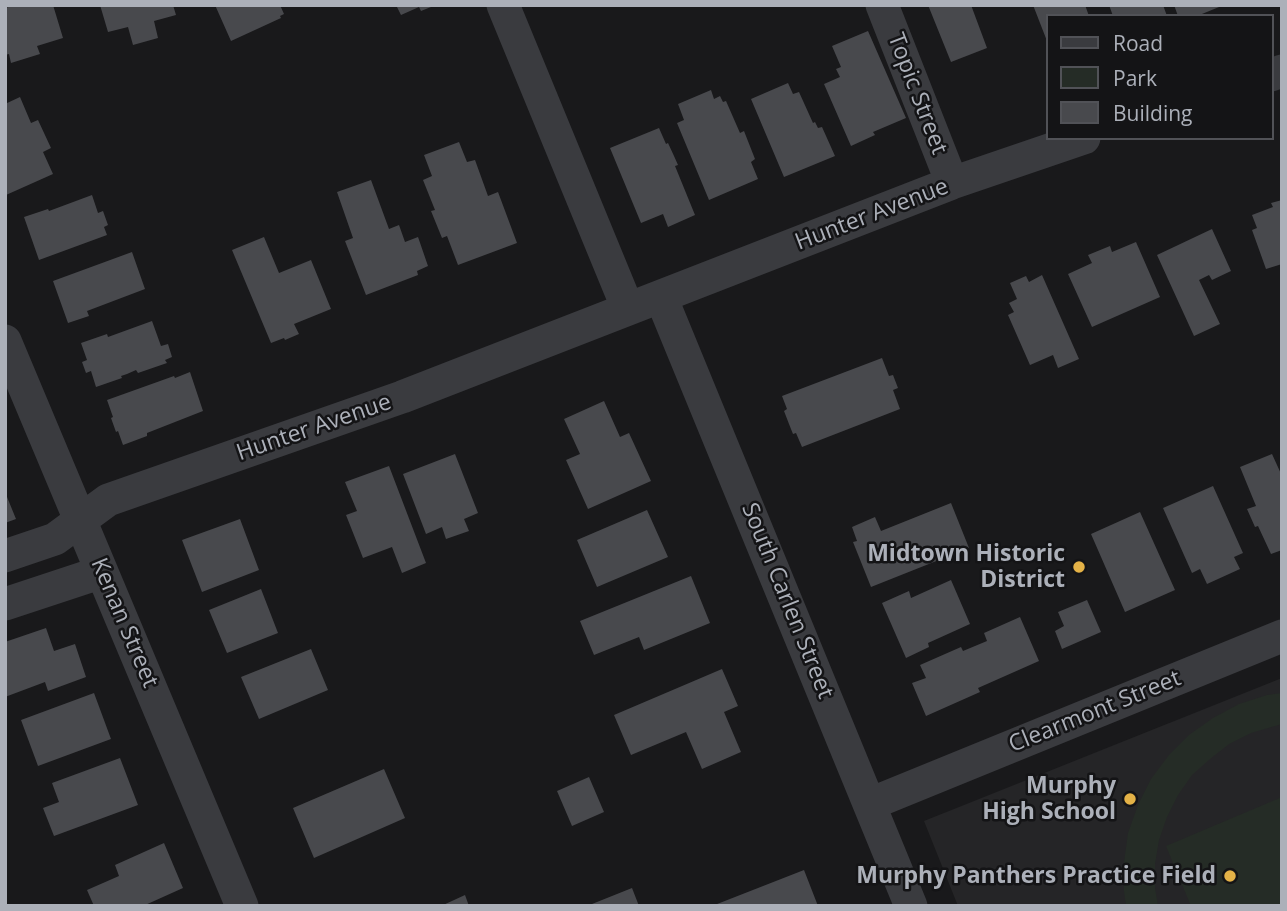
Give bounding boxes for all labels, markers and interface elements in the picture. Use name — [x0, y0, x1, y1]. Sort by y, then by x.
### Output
legend — [1046, 14, 1273, 140]
street label: Topic Street — [881, 29, 953, 159]
text: Road — [1113, 29, 1163, 57]
text: Park — [1113, 64, 1157, 92]
text: Building — [1113, 99, 1192, 127]
street label: Hunter Avenue — [792, 173, 952, 257]
street label: Hunter Avenue — [233, 389, 395, 467]
street label: South Carlen Street — [735, 499, 839, 703]
place label: Midtown Historic District — [867, 540, 1065, 594]
street label: Kenan Street — [84, 554, 164, 692]
marker: Midtown Historic District — [1071, 559, 1087, 575]
street label: Clearmont Street — [1005, 665, 1185, 759]
place label: Murphy High School — [982, 772, 1116, 826]
marker: Murphy High School — [1122, 791, 1138, 807]
place label: Murphy Panthers Practice Field — [856, 862, 1216, 890]
marker: Murphy Panthers Practice Field — [1222, 868, 1238, 884]

